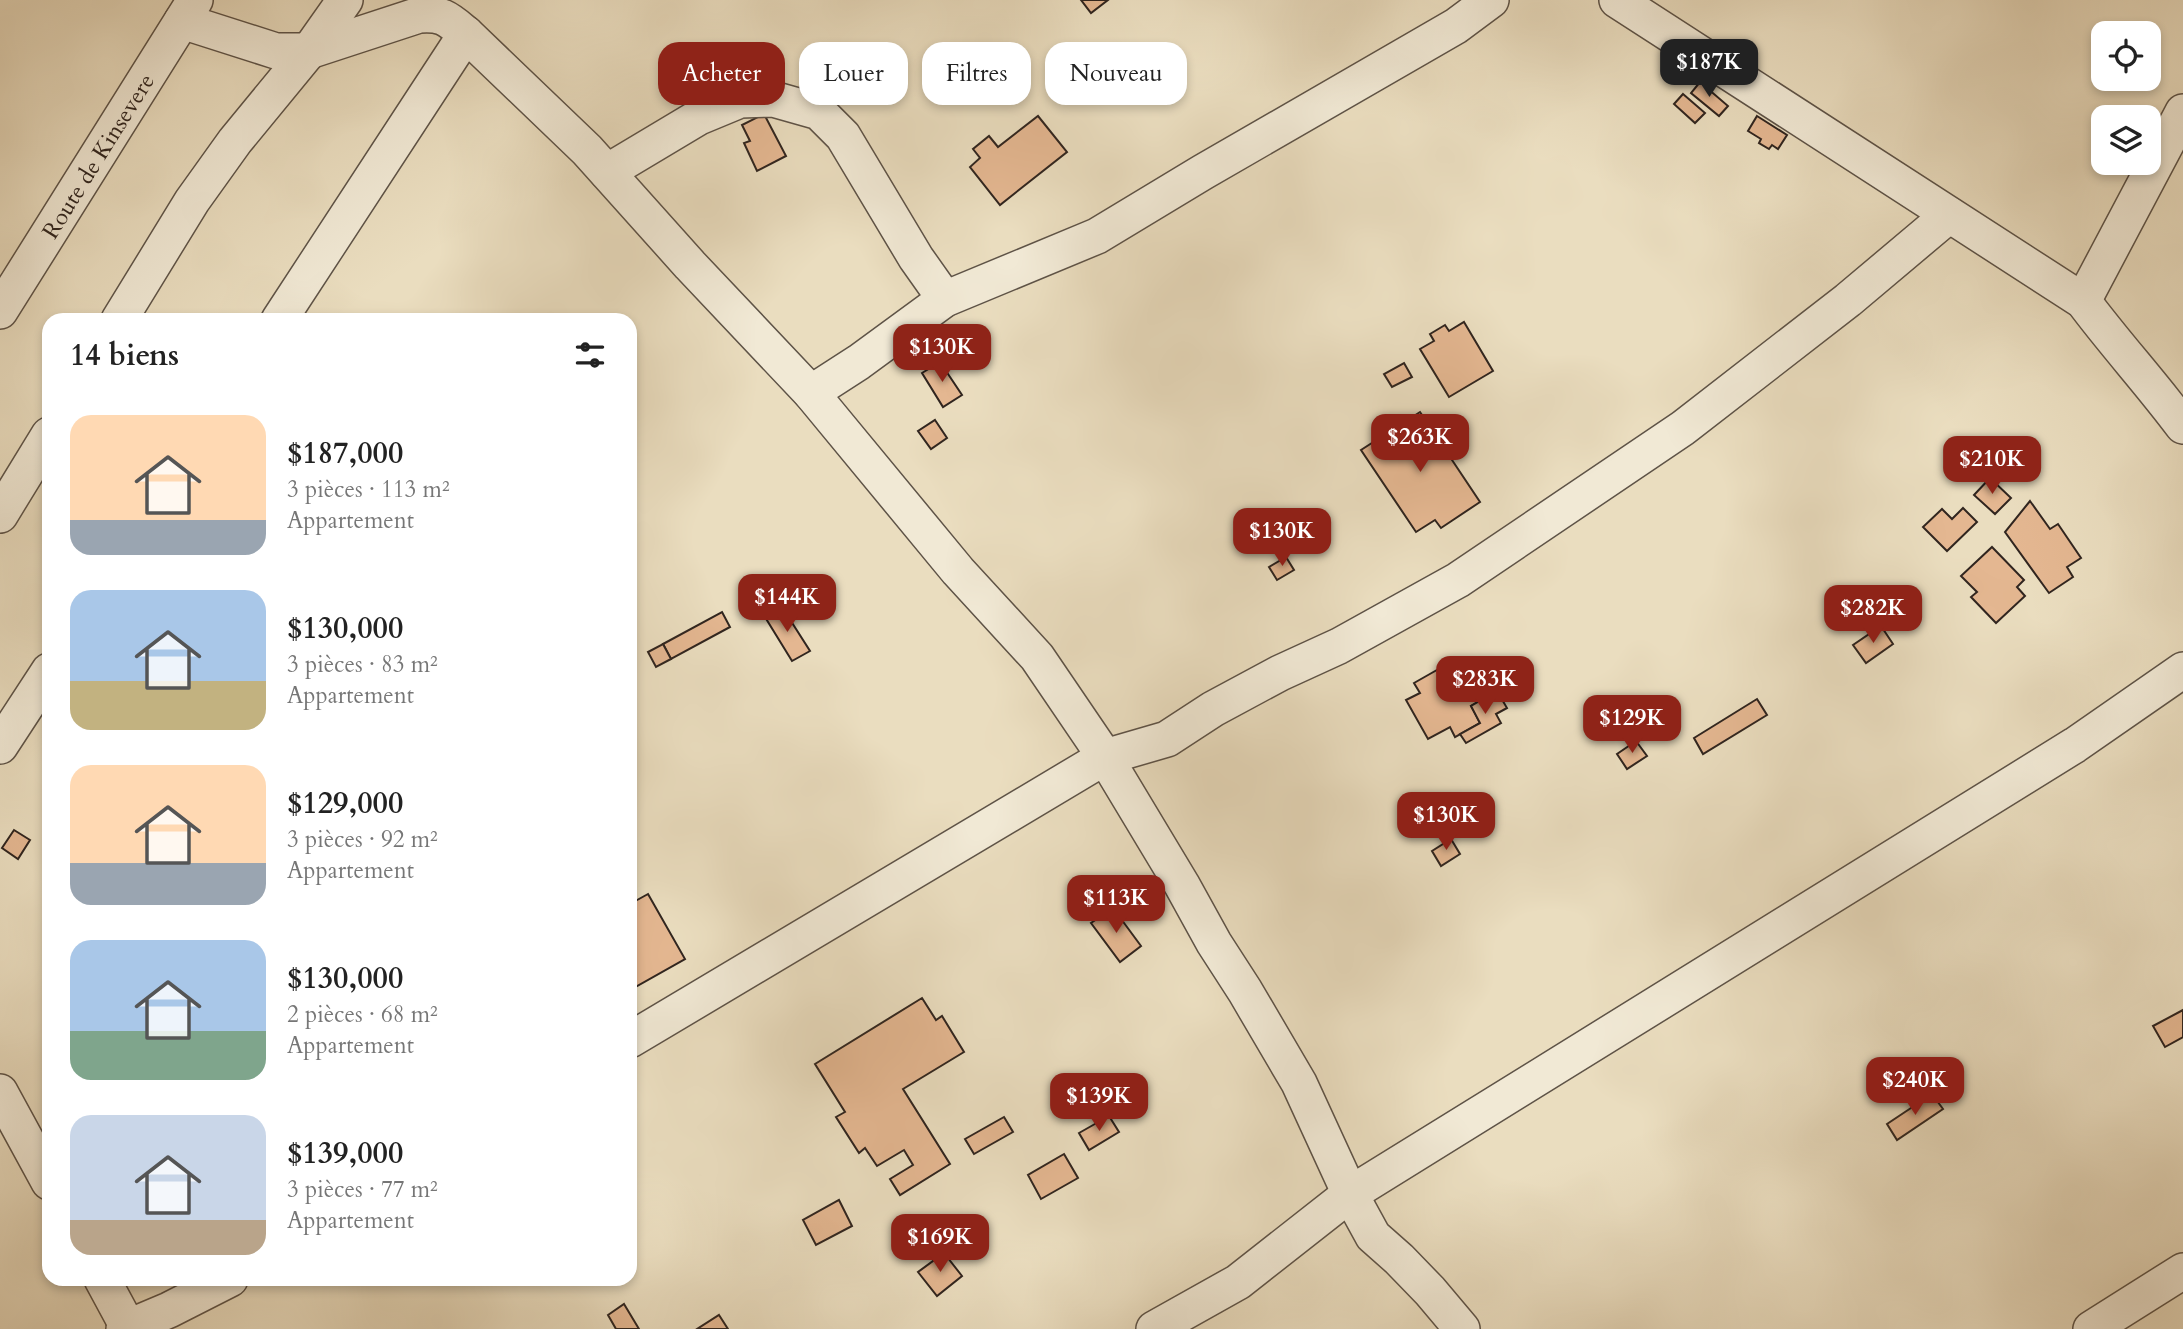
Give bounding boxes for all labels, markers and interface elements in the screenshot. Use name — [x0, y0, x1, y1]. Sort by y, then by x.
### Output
map controls — [2091, 21, 2161, 175]
button: locate — [2091, 21, 2161, 91]
pin: $187K — [1660, 40, 1758, 99]
chip: Acheter — [658, 42, 785, 105]
chip: Louer — [799, 42, 908, 105]
chip: Filtres — [922, 42, 1031, 105]
chip: Nouveau — [1045, 42, 1187, 105]
text: $187K — [1676, 46, 1742, 77]
street label: Route de Kinsevere — [35, 68, 162, 245]
button: layers — [2091, 105, 2161, 175]
pin: $130K — [893, 324, 991, 384]
text: $130K — [909, 331, 975, 362]
text: 14 biens — [70, 335, 179, 376]
icon: filters — [571, 336, 609, 374]
pin: $263K — [1371, 414, 1469, 474]
text: $263K — [1387, 421, 1453, 452]
text: $187,000 — [287, 433, 403, 474]
pin: $210K — [1943, 436, 2041, 496]
icon: home — [126, 443, 210, 527]
text: $210K — [1959, 443, 2025, 474]
text: 3 pièces · 113 m² — [287, 474, 450, 505]
text: Appartement — [287, 505, 414, 536]
pin: $130K — [1233, 508, 1331, 568]
text: $130K — [1249, 515, 1315, 546]
pin: $144K — [738, 574, 836, 634]
text: $144K — [754, 581, 820, 612]
pin: $282K — [1824, 586, 1922, 645]
text: $282K — [1840, 592, 1906, 623]
text: $130,000 — [287, 608, 403, 649]
icon: home — [126, 618, 210, 702]
text: 3 pièces · 83 m² — [287, 649, 438, 680]
pin: $283K — [1436, 656, 1534, 716]
text: $283K — [1452, 663, 1518, 694]
text: Appartement — [287, 680, 414, 711]
pin: $129K — [1583, 696, 1681, 755]
text: $129K — [1599, 702, 1665, 733]
text: $129,000 — [287, 783, 403, 824]
pin: $130K — [1397, 792, 1495, 852]
icon: home — [126, 793, 210, 877]
text: $130K — [1413, 799, 1479, 830]
text: 3 pièces · 92 m² — [287, 824, 438, 855]
text: Appartement — [287, 855, 414, 886]
pin: $113K — [1067, 876, 1165, 935]
text: $113K — [1083, 882, 1149, 913]
text: $130,000 — [287, 958, 403, 999]
icon: home — [126, 968, 210, 1052]
text: 2 pièces · 68 m² — [287, 999, 438, 1030]
text: Appartement — [287, 1030, 414, 1061]
pin: $240K — [1866, 1058, 1964, 1117]
text: $240K — [1882, 1064, 1948, 1095]
pin: $139K — [1050, 1074, 1148, 1133]
text: $139K — [1066, 1080, 1132, 1111]
text: $139,000 — [287, 1133, 403, 1174]
icon: home — [126, 1143, 210, 1227]
text: 3 pièces · 77 m² — [287, 1174, 438, 1205]
text: Appartement — [287, 1205, 414, 1236]
pin: $169K — [891, 1214, 989, 1274]
text: $169K — [907, 1221, 973, 1252]

